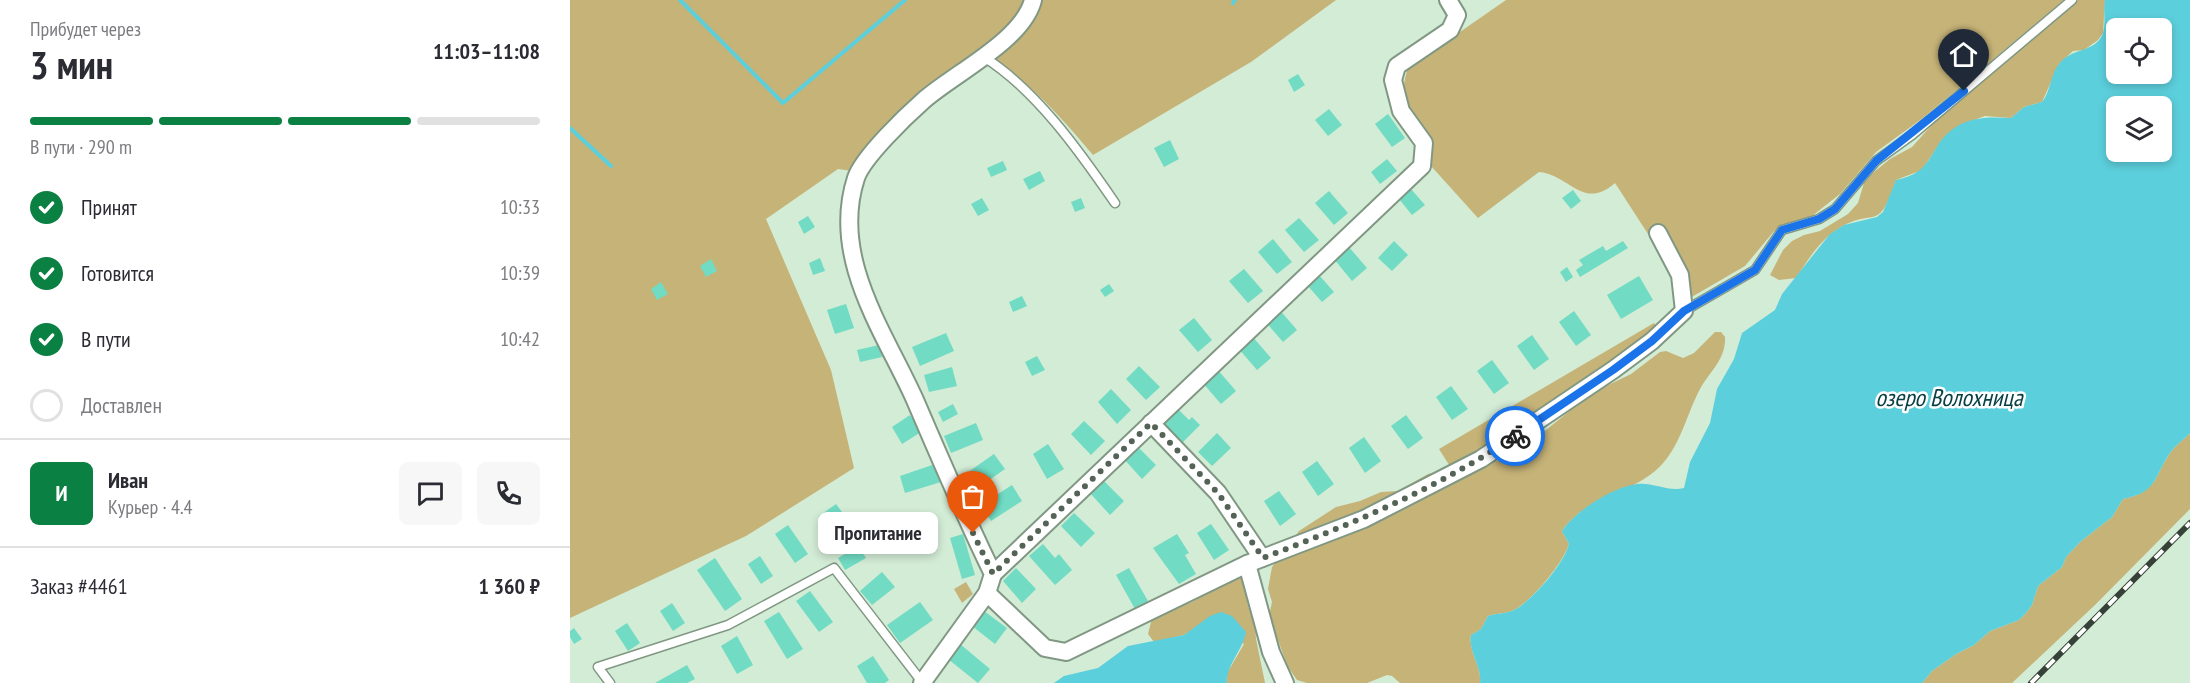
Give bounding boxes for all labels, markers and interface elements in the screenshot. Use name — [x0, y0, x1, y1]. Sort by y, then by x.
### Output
text: Прибудет через — [30, 16, 141, 42]
map controls — [2106, 18, 2172, 162]
button: locate — [2106, 18, 2172, 84]
pin — [1938, 29, 1989, 91]
text: 11:03–11:08 — [433, 37, 540, 65]
icon: home — [1947, 38, 1980, 71]
text: 3 мин — [30, 39, 113, 90]
button: layers — [2106, 96, 2172, 162]
text: В пути · 290 m — [30, 134, 132, 160]
icon: check — [30, 191, 63, 224]
text: Принят — [81, 193, 137, 221]
text: 10:33 — [500, 194, 540, 220]
icon: check — [30, 257, 63, 290]
text: Готовится — [81, 259, 154, 287]
text: 10:39 — [500, 260, 540, 286]
icon: check — [30, 323, 63, 356]
text: В пути — [81, 325, 131, 353]
text: 10:42 — [500, 326, 540, 352]
water label: озеро Волохница — [1875, 382, 2024, 413]
text: Доставлен — [81, 391, 162, 419]
courier — [1485, 406, 1545, 466]
icon: bike — [1499, 420, 1532, 453]
button: chat — [399, 462, 462, 525]
button: phone — [477, 462, 540, 525]
text: Иван — [108, 466, 148, 494]
pin — [947, 471, 998, 533]
text: И — [55, 479, 68, 507]
icon: bag — [956, 480, 989, 513]
text: Курьер · 4.4 — [108, 494, 193, 520]
callout: Пропитание — [817, 512, 937, 554]
text: Пропитание — [834, 520, 922, 546]
text: Заказ #4461 — [30, 572, 128, 600]
text: 1 360 ₽ — [478, 572, 540, 600]

